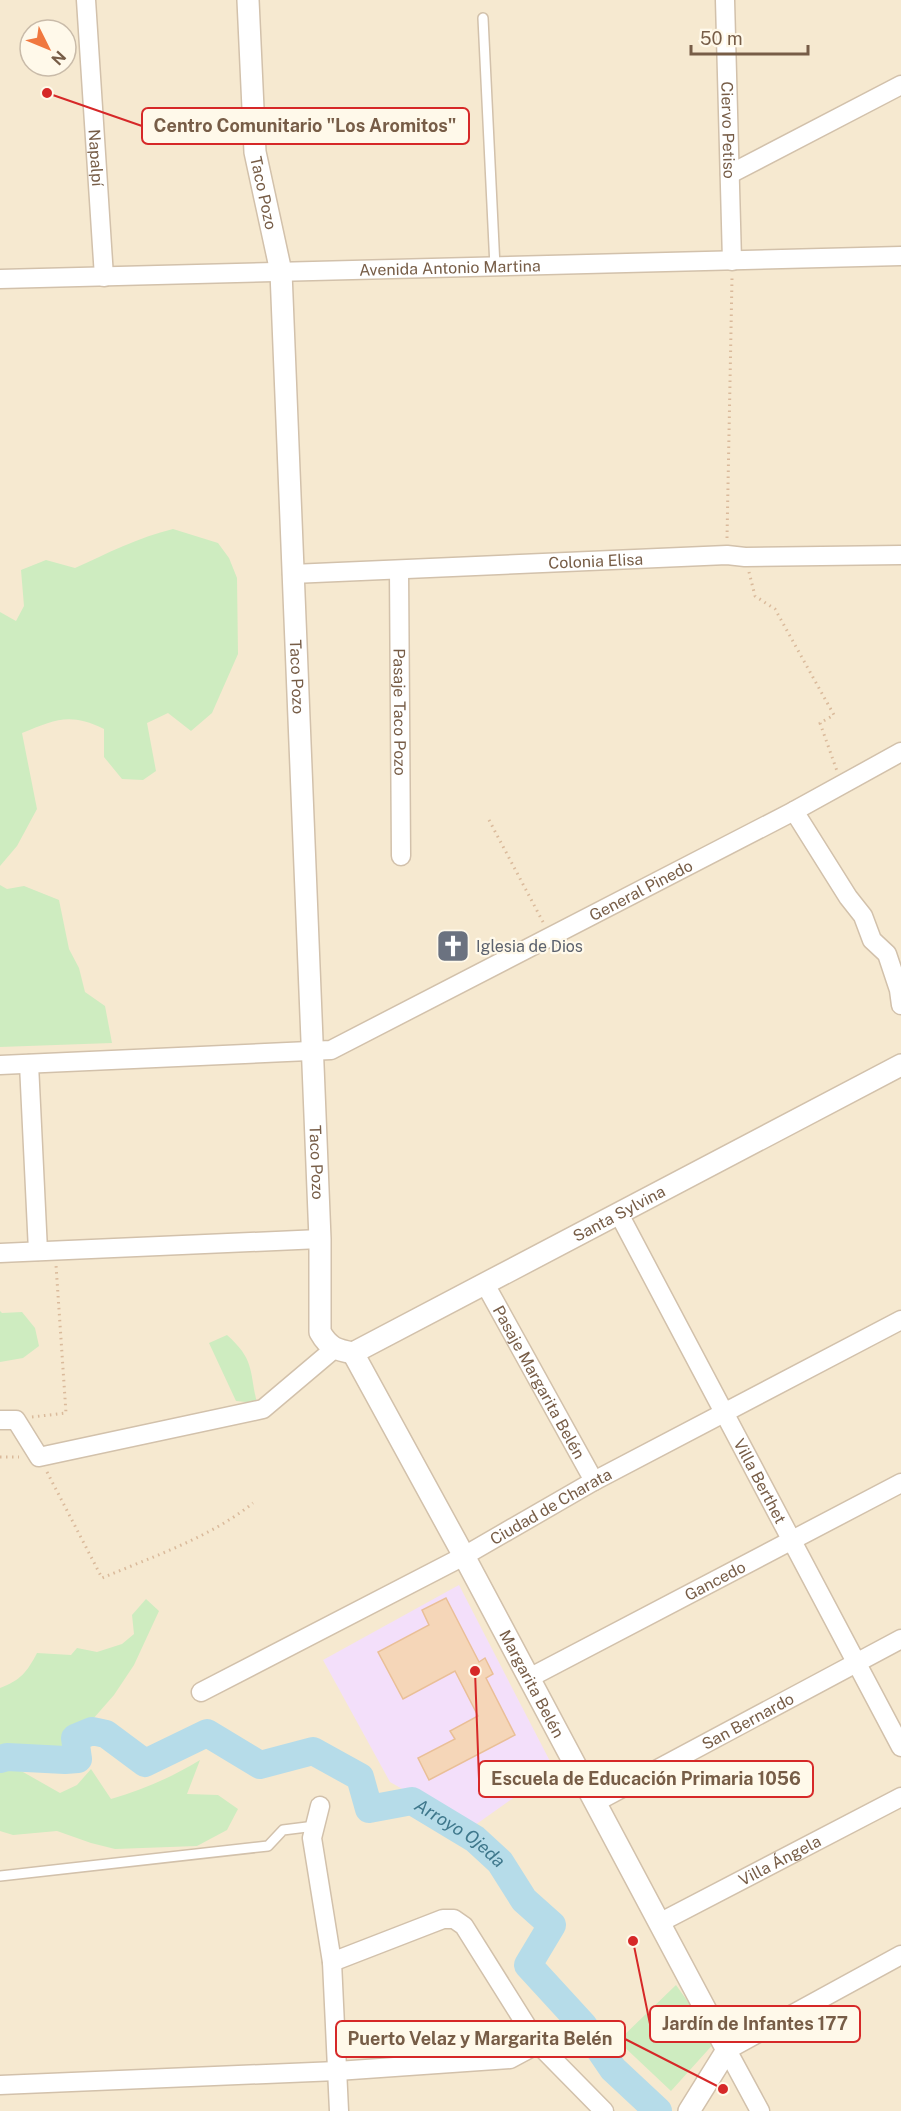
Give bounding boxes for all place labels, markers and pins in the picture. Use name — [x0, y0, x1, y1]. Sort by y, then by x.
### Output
callout: Centro Comunitario "Los Aromitos" — [142, 108, 469, 144]
church icon: Iglesia de Dios — [435, 928, 471, 964]
place label: Iglesia de Dios — [476, 937, 583, 956]
callout: Escuela de Educación Primaria 1056 — [479, 1761, 813, 1797]
callout: Jardín de Infantes 177 — [650, 2006, 860, 2042]
callout: Puerto Velaz y Margarita Belén — [336, 2021, 625, 2057]

